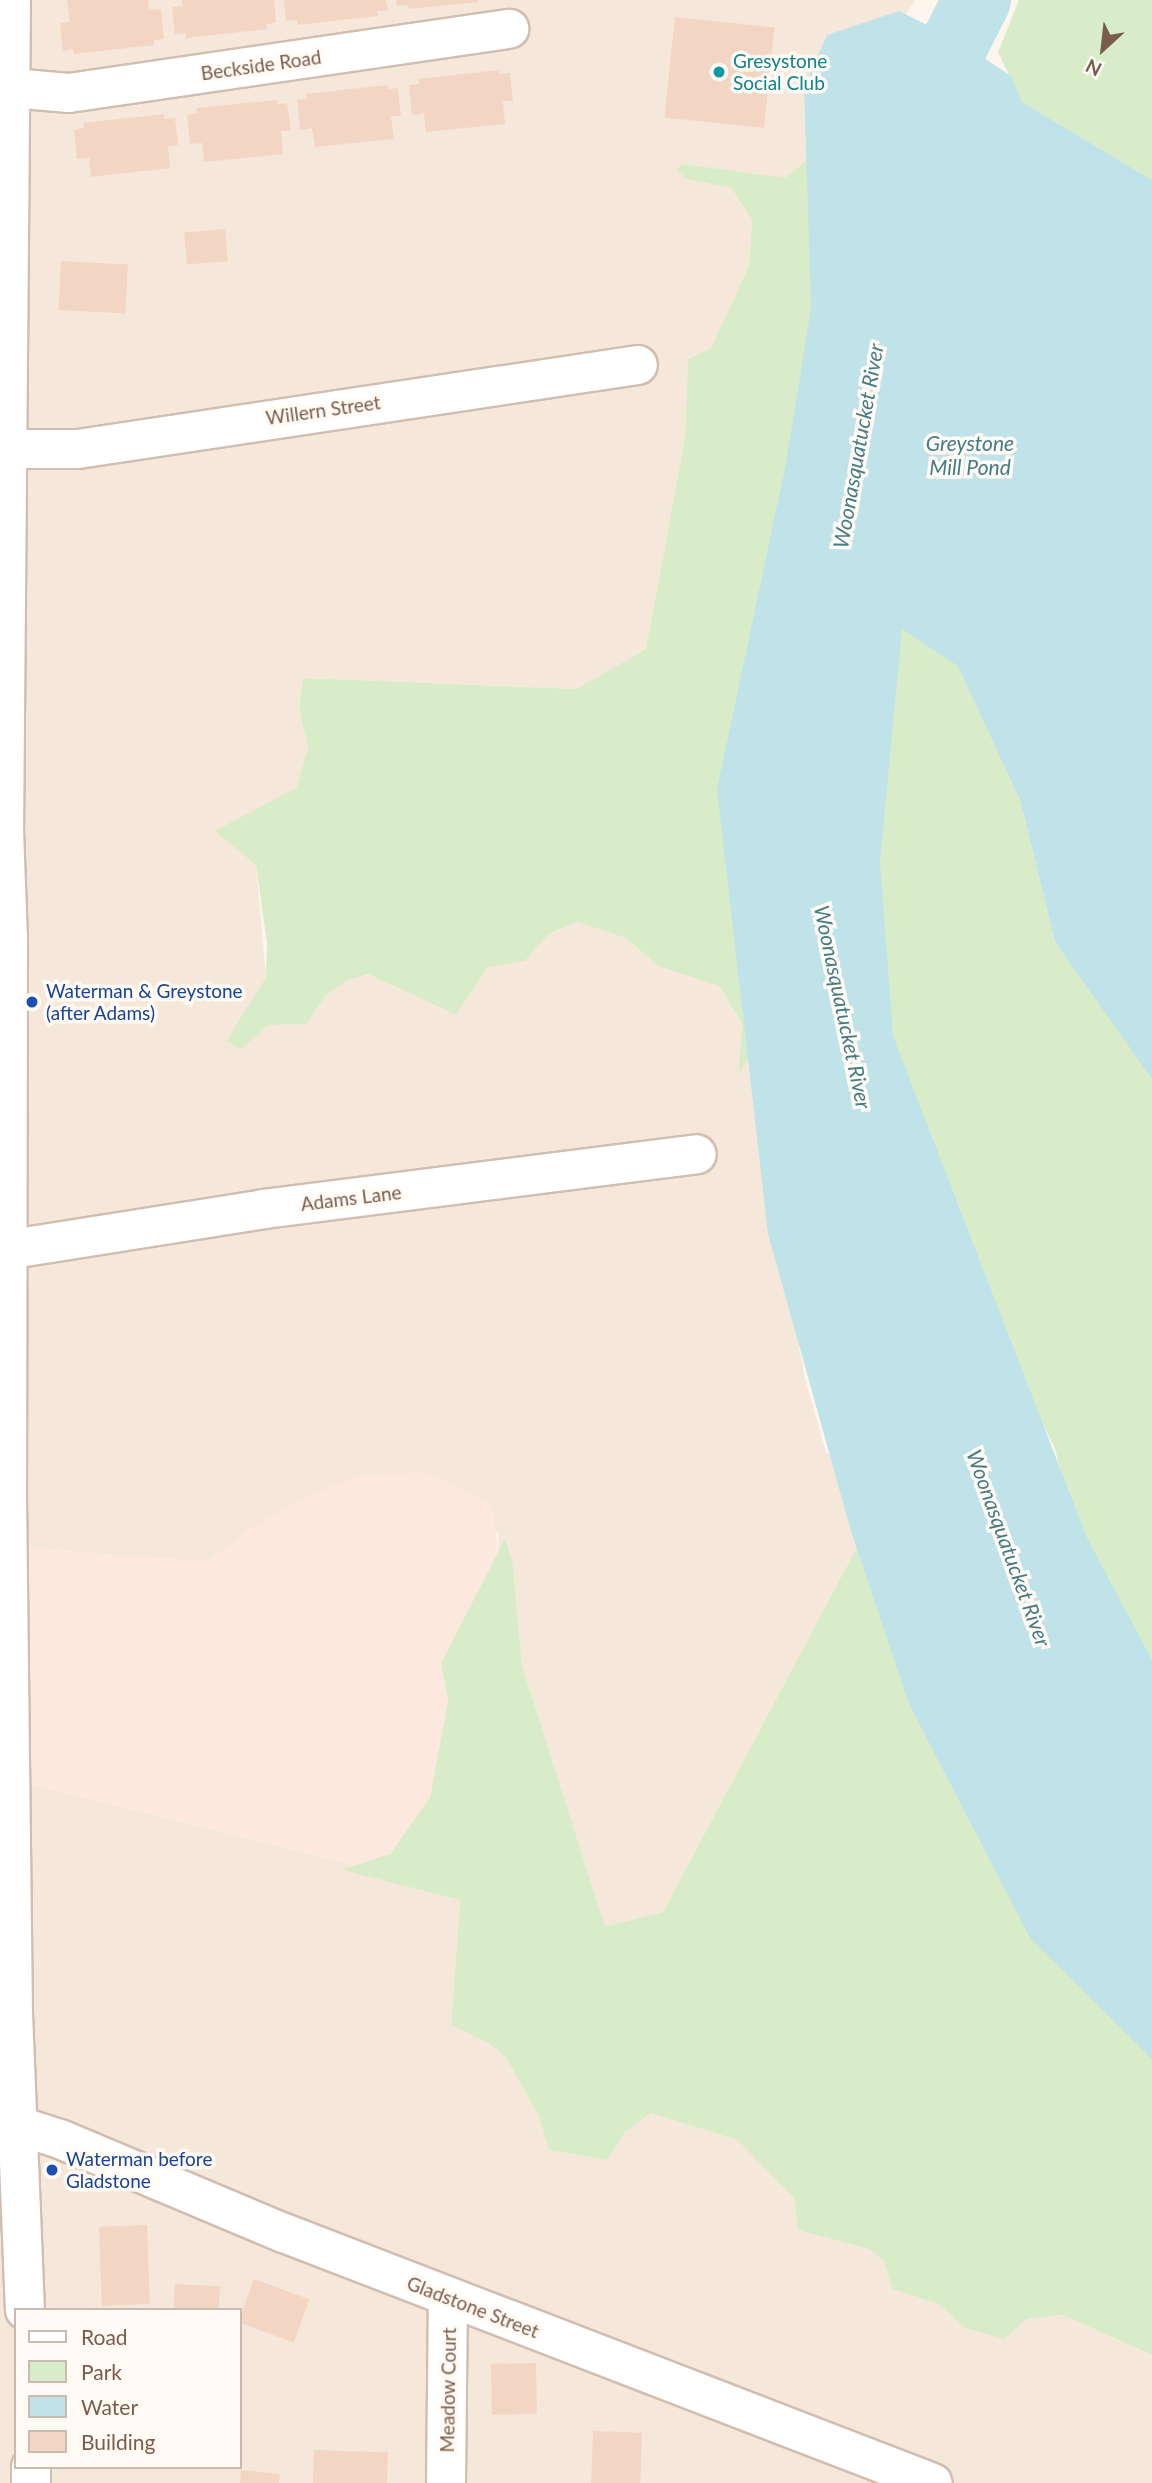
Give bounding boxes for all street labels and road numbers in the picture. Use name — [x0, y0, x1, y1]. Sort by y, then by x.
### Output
street label: Beckside Road — [199, 45, 323, 85]
street label: Willern Street — [264, 391, 382, 429]
street label: Adams Lane — [299, 1181, 403, 1215]
street label: Gladstone Street — [404, 2271, 542, 2343]
street label: Meadow Court — [436, 2327, 460, 2453]

